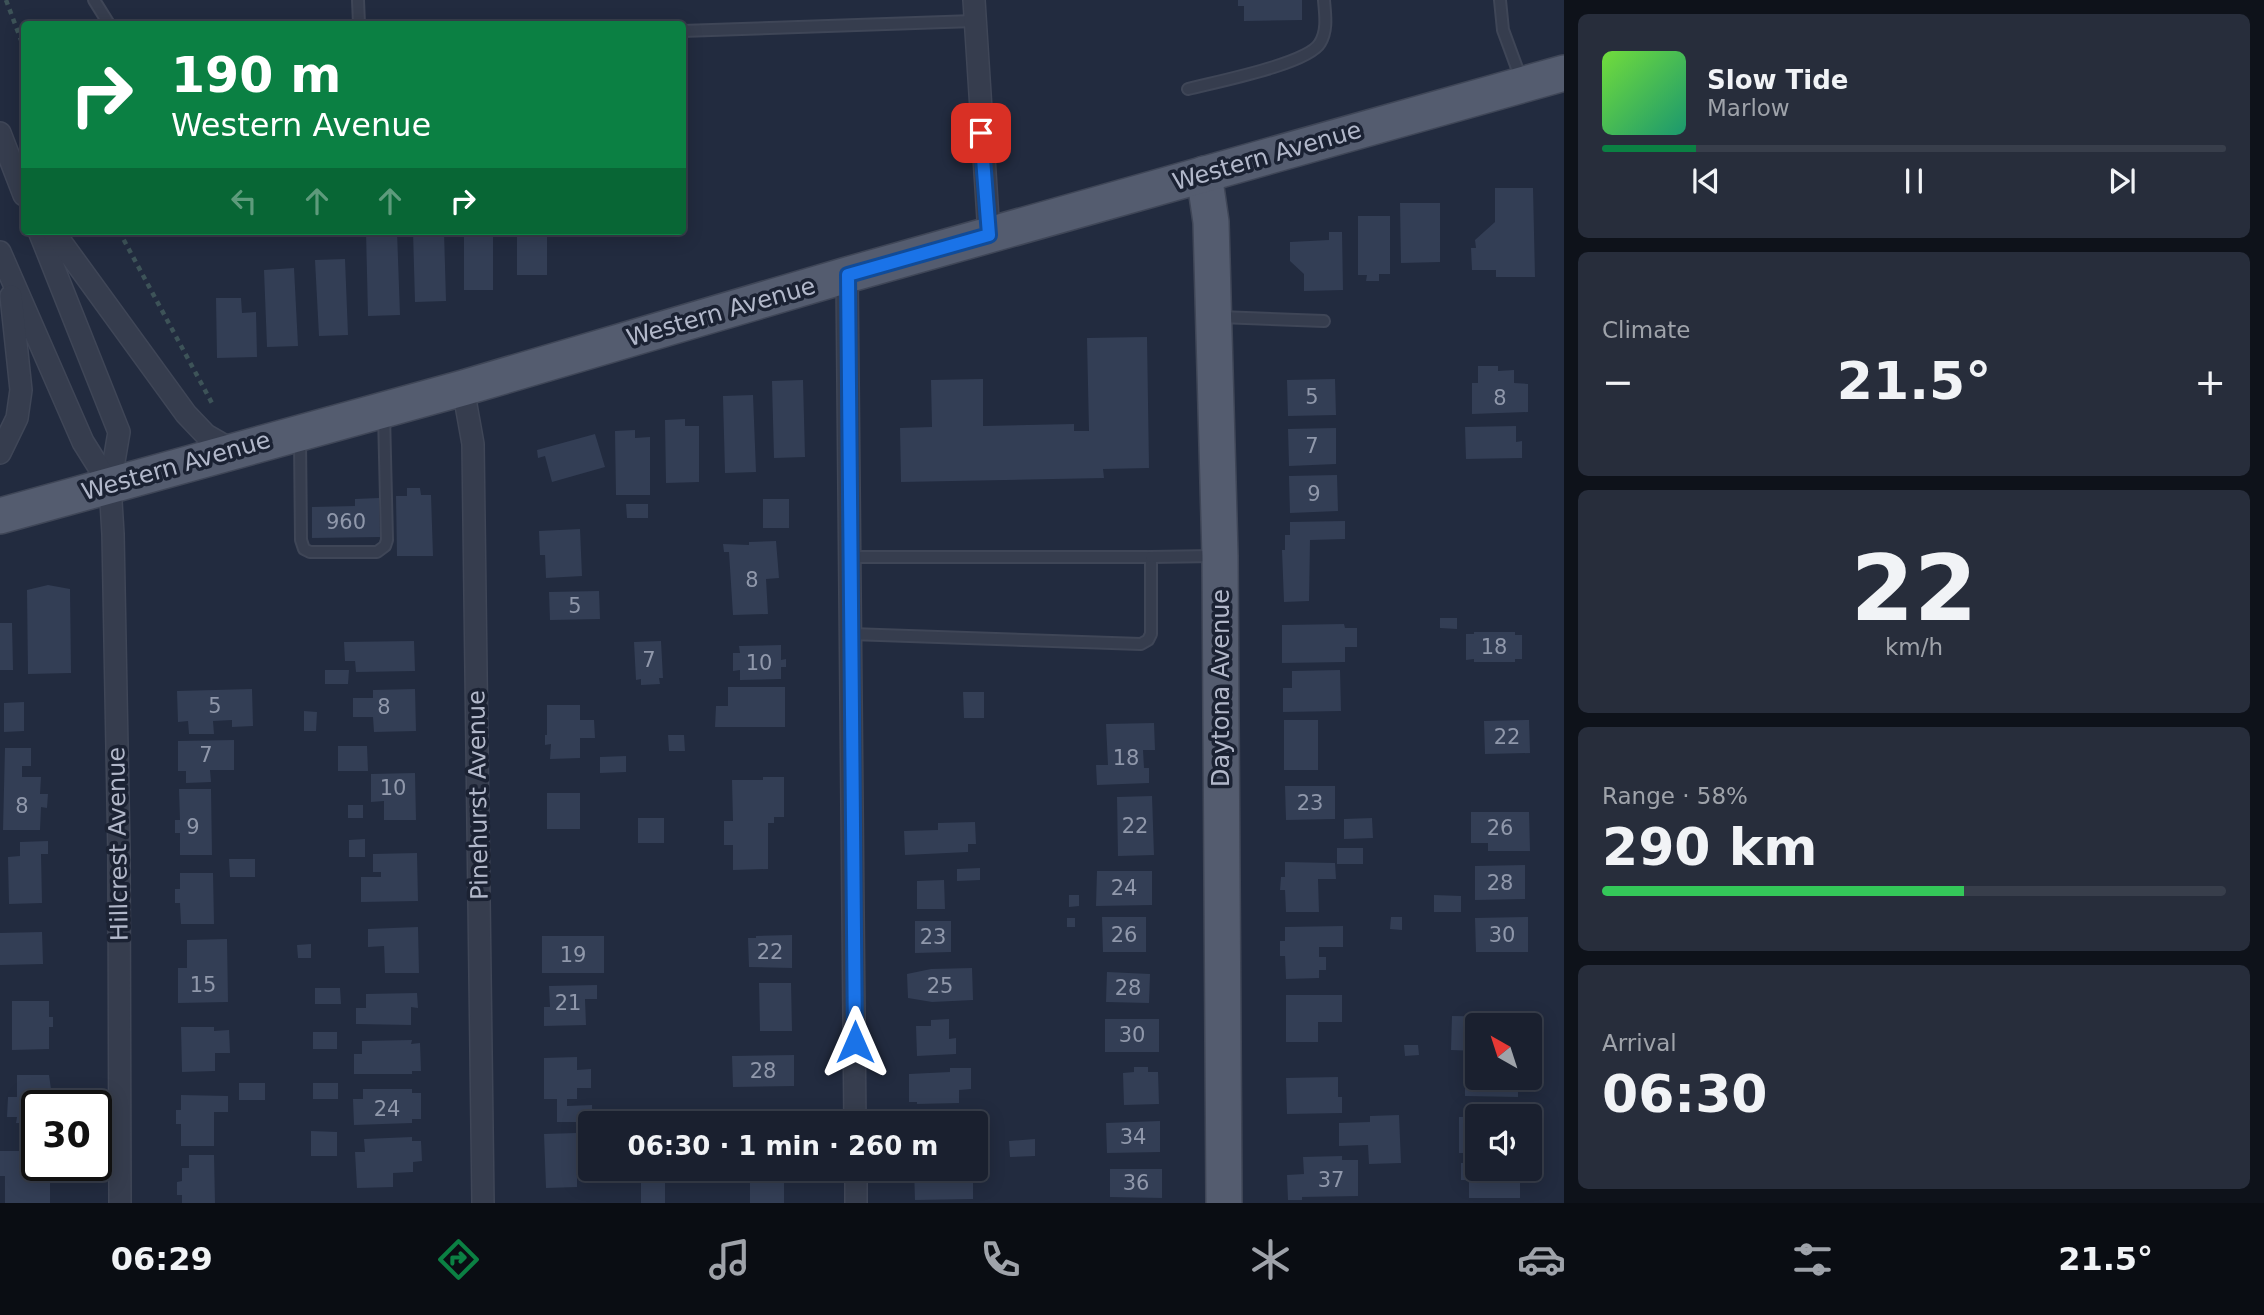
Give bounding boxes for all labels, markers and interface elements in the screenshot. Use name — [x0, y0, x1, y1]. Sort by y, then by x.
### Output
text: 190 m — [171, 47, 341, 104]
icon: right — [56, 49, 147, 140]
text: Slow Tide — [1707, 65, 1848, 95]
text: Marlow — [1707, 95, 1790, 121]
pin — [951, 103, 1011, 163]
text: Western Avenue — [171, 106, 431, 144]
icon: arrive — [962, 114, 1000, 152]
street label: Western Avenue — [1169, 116, 1365, 196]
icon: previous — [1687, 162, 1725, 200]
icon: pause — [1895, 162, 1933, 200]
icon: next — [2103, 162, 2141, 200]
icon: left — [225, 182, 263, 220]
icon: ahead — [298, 182, 336, 220]
icon: ahead — [371, 182, 409, 220]
icon: right — [444, 182, 482, 220]
street label: Western Avenue — [623, 272, 819, 352]
text: Climate — [1602, 317, 1691, 343]
text: 21.5° — [1837, 351, 1991, 411]
text: − — [1602, 360, 1634, 404]
text: + — [2194, 360, 2226, 404]
house number: 5 — [1305, 385, 1319, 409]
house number: 8 — [1493, 386, 1507, 410]
street label: Western Avenue — [78, 426, 274, 506]
house number: 7 — [1305, 434, 1319, 458]
house number: 9 — [1307, 482, 1321, 506]
house number: 960 — [326, 510, 366, 534]
text: 22 — [1851, 536, 1977, 641]
house number: 8 — [745, 568, 759, 592]
street label: Daytona Avenue — [1207, 589, 1235, 787]
house number: 5 — [568, 594, 582, 618]
text: km/h — [1885, 634, 1943, 660]
house number: 18 — [1481, 635, 1507, 659]
house number: 7 — [642, 648, 656, 672]
house number: 10 — [746, 651, 772, 675]
street label: Pinehurst Avenue — [462, 690, 494, 900]
house number: 5 — [208, 694, 222, 718]
house number: 8 — [377, 695, 391, 719]
house number: 22 — [1494, 725, 1520, 749]
house number: 7 — [199, 743, 213, 767]
house number: 18 — [1113, 746, 1139, 770]
street label: Hillcrest Avenue — [102, 747, 134, 941]
house number: 10 — [380, 776, 406, 800]
text: Range · 58% — [1602, 783, 1748, 809]
house number: 23 — [1297, 791, 1323, 815]
house number: 8 — [15, 794, 29, 818]
house number: 22 — [1122, 814, 1148, 838]
house number: 9 — [186, 815, 200, 839]
house number: 26 — [1487, 816, 1513, 840]
text: 290 km — [1602, 817, 1817, 877]
house number: 28 — [1487, 871, 1513, 895]
house number: 24 — [1111, 876, 1137, 900]
house number: 26 — [1111, 923, 1137, 947]
house number: 30 — [1489, 923, 1515, 947]
house number: 23 — [920, 925, 946, 949]
house number: 22 — [757, 940, 783, 964]
house number: 19 — [560, 943, 586, 967]
house number: 15 — [190, 973, 216, 997]
house number: 25 — [927, 974, 953, 998]
house number: 28 — [1115, 976, 1141, 1000]
house number: 21 — [555, 991, 581, 1015]
position arrow — [818, 1005, 892, 1079]
north arrow — [1465, 1013, 1542, 1090]
map controls — [1465, 1013, 1542, 1181]
house number: 30 — [1119, 1023, 1145, 1047]
text: Arrival — [1602, 1030, 1677, 1056]
house number: 28 — [750, 1059, 776, 1083]
text: 06:30 — [1602, 1064, 1768, 1124]
speed limit sign: 30 — [21, 1090, 112, 1181]
house number: 24 — [374, 1097, 400, 1121]
button: sound — [1465, 1104, 1542, 1181]
house number: 34 — [1120, 1125, 1146, 1149]
text: 06:30 · 1 min · 260 m — [628, 1131, 938, 1161]
house number: 37 — [1318, 1168, 1344, 1192]
house number: 36 — [1123, 1171, 1149, 1195]
icon: directions — [434, 1235, 483, 1284]
icon: music — [705, 1235, 754, 1284]
icon: phone — [976, 1235, 1025, 1284]
icon: climate — [1246, 1235, 1295, 1284]
icon: car — [1517, 1235, 1566, 1284]
icon: filters — [1788, 1235, 1837, 1284]
text: 06:29 — [111, 1240, 213, 1278]
text: 21.5° — [2058, 1240, 2153, 1278]

